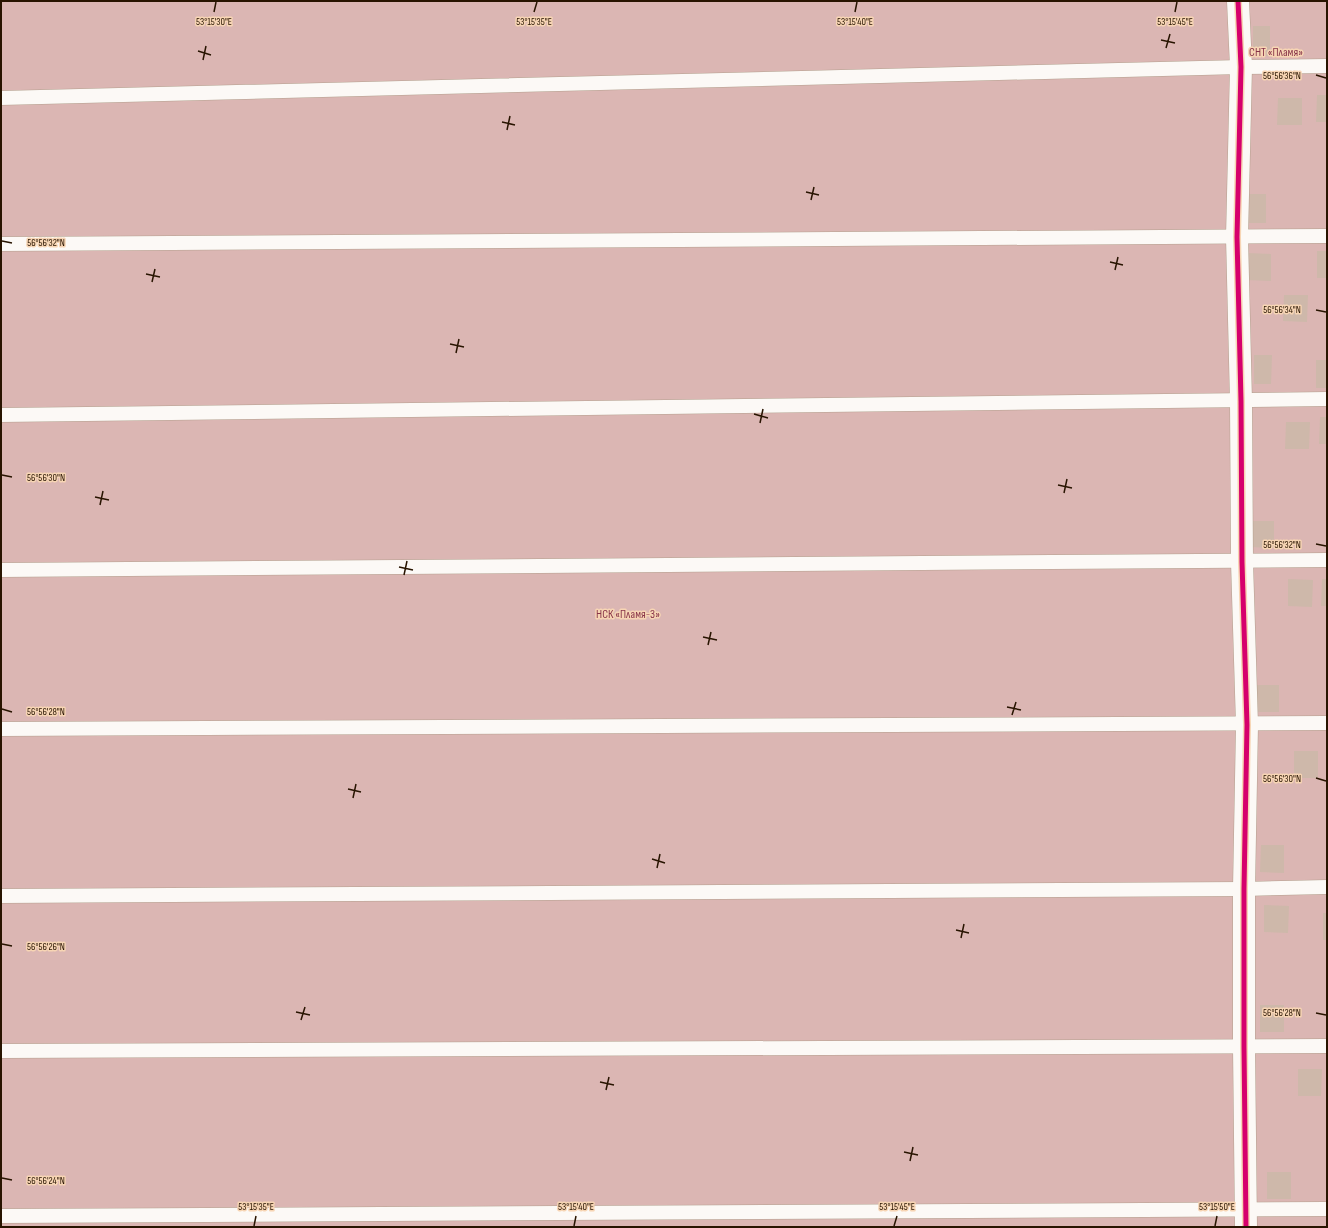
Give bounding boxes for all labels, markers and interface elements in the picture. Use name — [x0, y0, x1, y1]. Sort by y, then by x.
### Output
text: 53°15'30"E — [196, 16, 232, 28]
text: 53°15'35"E — [516, 16, 552, 28]
text: 53°15'40"E — [837, 16, 873, 28]
text: 53°15'45"E — [1157, 16, 1193, 28]
park label: СНТ «Пламя» — [1249, 45, 1303, 60]
text: 56°56'36"N — [1263, 70, 1301, 82]
text: 56°56'32"N — [27, 237, 65, 249]
text: 56°56'34"N — [1263, 304, 1301, 316]
text: 56°56'30"N — [27, 472, 65, 484]
text: 56°56'32"N — [1263, 539, 1301, 551]
park label: НСК «Пламя-3» — [596, 607, 660, 622]
text: 56°56'28"N — [27, 706, 65, 718]
text: 56°56'30"N — [1263, 773, 1301, 785]
text: 56°56'26"N — [27, 941, 65, 953]
text: 56°56'28"N — [1263, 1007, 1301, 1019]
text: 56°56'24"N — [27, 1175, 65, 1187]
text: 53°15'35"E — [238, 1201, 274, 1213]
text: 53°15'40"E — [558, 1201, 594, 1213]
text: 53°15'45"E — [879, 1201, 915, 1213]
text: 53°15'50"E — [1199, 1201, 1235, 1213]

